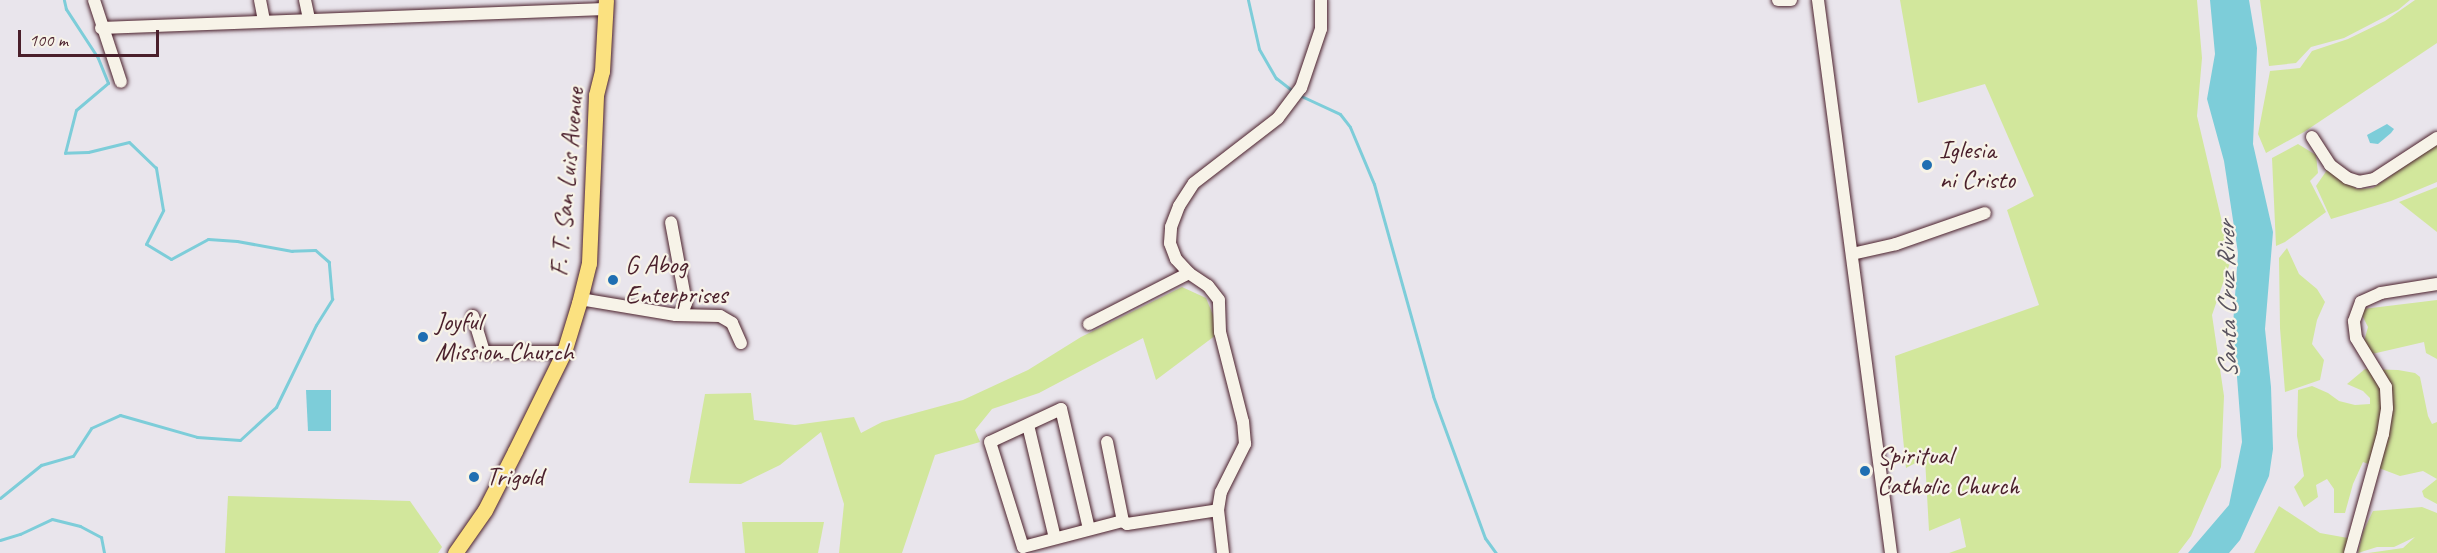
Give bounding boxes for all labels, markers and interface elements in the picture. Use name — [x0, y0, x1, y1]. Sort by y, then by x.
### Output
scale bar — [21, 18, 162, 56]
text: 100 m — [29, 29, 68, 51]
street label: F. T. San Luis Avenue — [543, 87, 591, 277]
place label: Iglesia ni Cristo — [1939, 134, 2015, 195]
marker: Iglesia ni Cristo — [1920, 158, 1934, 172]
water label: Santa Cruz River — [2209, 221, 2245, 379]
place label: G Abog Enterprises — [625, 249, 727, 310]
marker: G Abog Enterprises — [606, 273, 620, 287]
place label: Joyful Mission Church — [435, 306, 574, 368]
marker: Joyful Mission Church — [416, 330, 430, 344]
place label: Spiritual Catholic Church — [1877, 440, 2020, 502]
place label: Trigold — [486, 461, 543, 493]
marker: Spiritual Catholic Church — [1858, 464, 1872, 478]
marker: Trigold — [467, 470, 481, 484]

